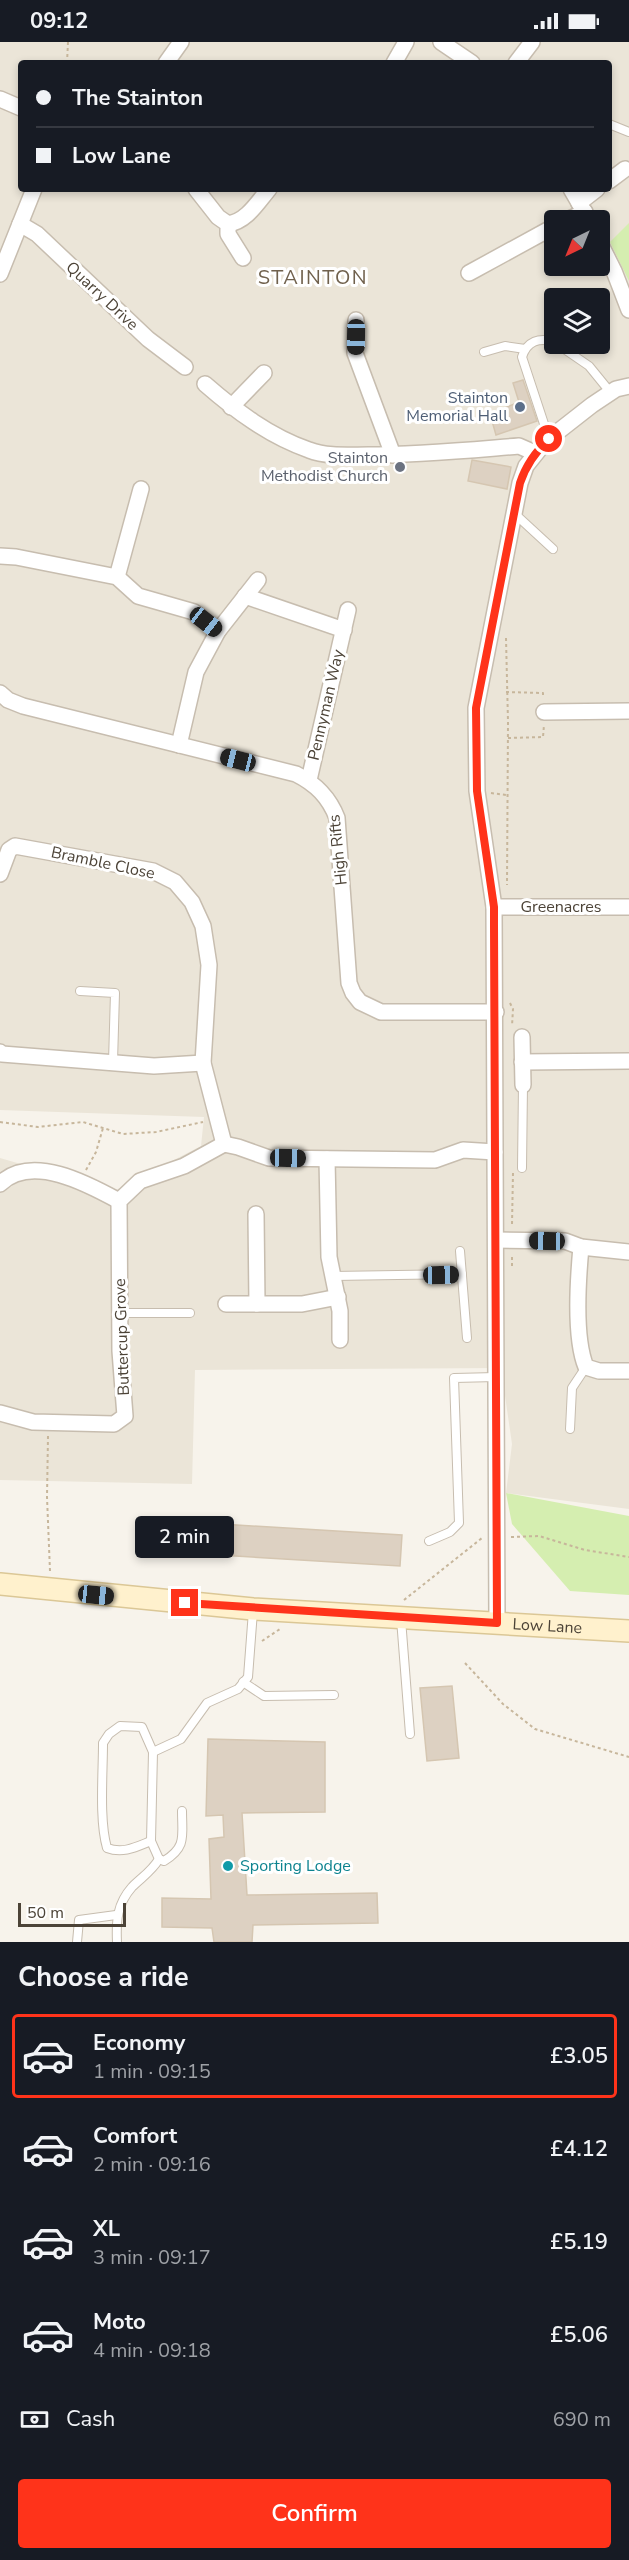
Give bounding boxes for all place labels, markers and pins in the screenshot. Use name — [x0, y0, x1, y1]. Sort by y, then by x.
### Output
place label: Stainton Memorial Hall — [406, 387, 508, 427]
marker: Stainton Memorial Hall — [513, 400, 527, 414]
place label: Stainton Methodist Church — [261, 447, 388, 487]
marker: Stainton Methodist Church — [393, 460, 407, 474]
place label: Sporting Lodge — [240, 1855, 351, 1877]
marker: Sporting Lodge — [221, 1859, 235, 1873]

